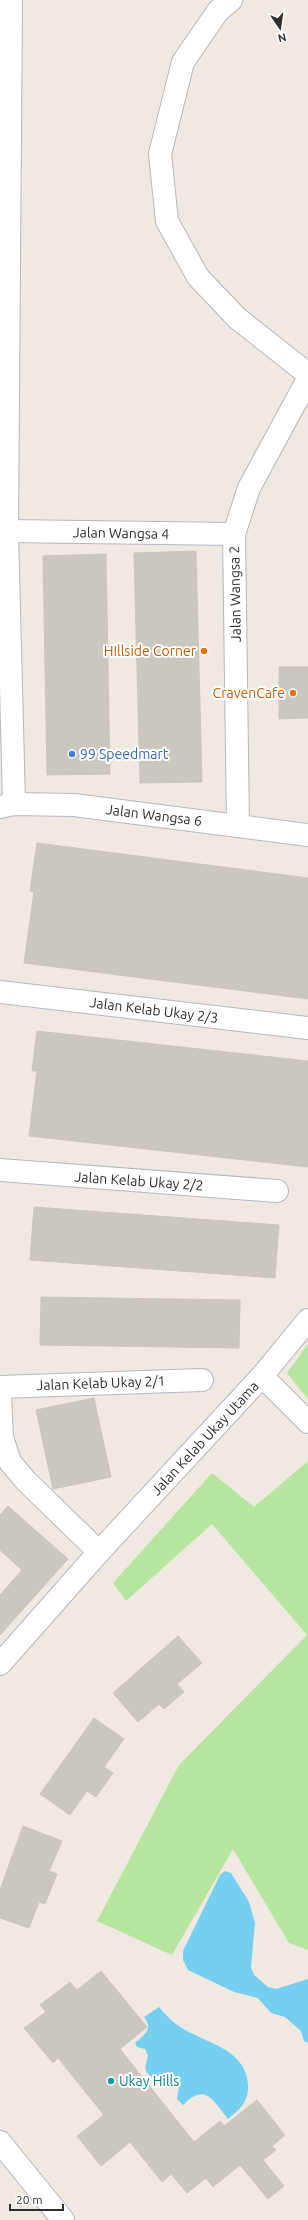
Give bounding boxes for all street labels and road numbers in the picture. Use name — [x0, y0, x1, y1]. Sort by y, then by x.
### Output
street label: Jalan Wangsa 4 — [73, 524, 169, 542]
street label: Jalan Wangsa 2 — [226, 546, 244, 642]
street label: Jalan Wangsa 6 — [105, 801, 203, 829]
street label: Jalan Kelab Ukay 2/3 — [89, 994, 219, 1026]
street label: Jalan Kelab Ukay 2/2 — [74, 1169, 204, 1193]
street label: Jalan Kelab Ukay 2/1 — [36, 1373, 166, 1393]
street label: Jalan Kelab Ukay Utama — [148, 1378, 262, 1498]

